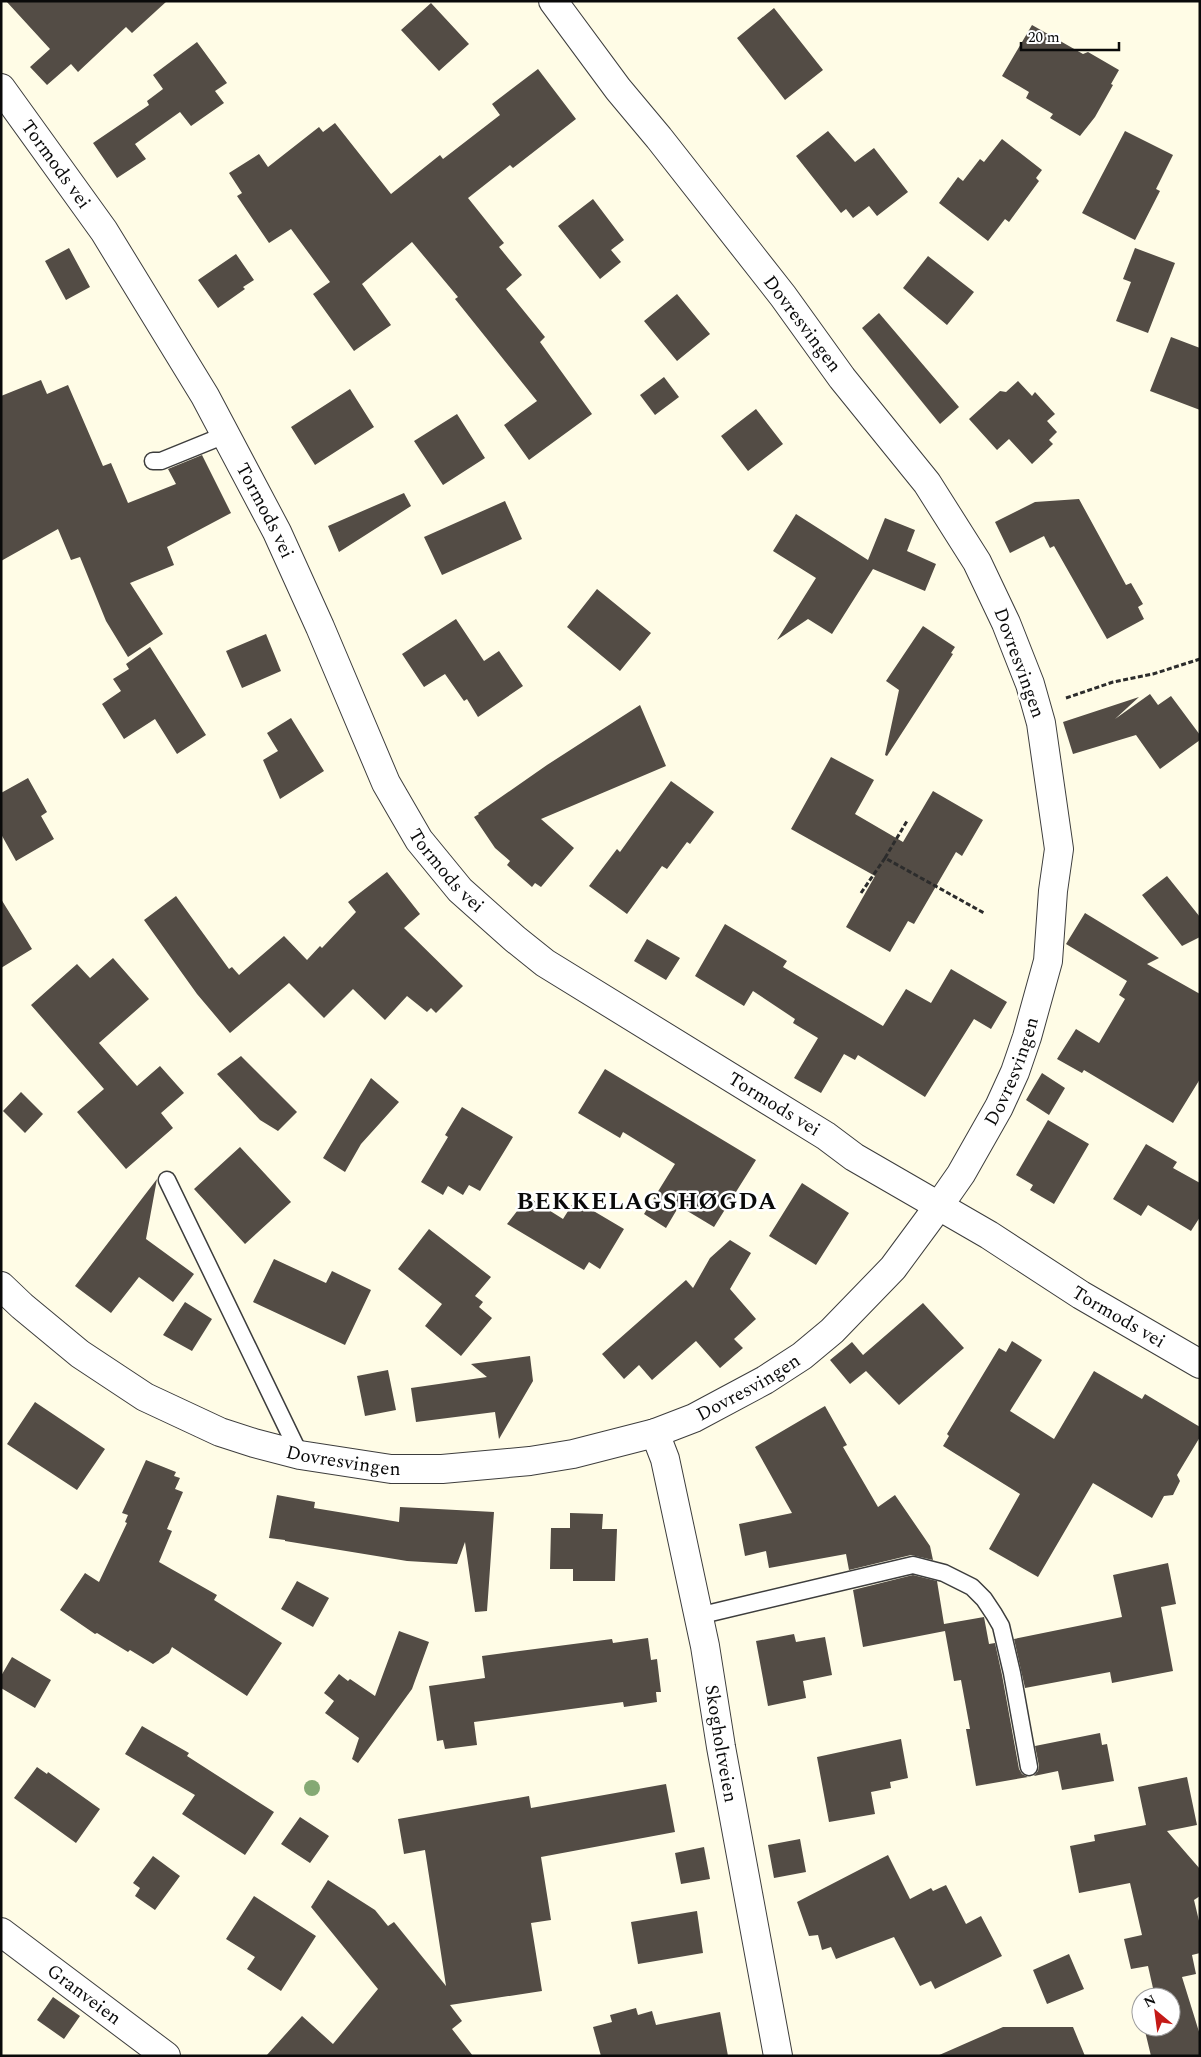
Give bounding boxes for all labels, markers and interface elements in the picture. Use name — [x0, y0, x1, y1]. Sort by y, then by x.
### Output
scale bar — [1021, 20, 1118, 52]
text: 20 m — [1028, 26, 1060, 49]
street label: Tormods vei — [14, 113, 98, 215]
street label: Dovresvingen — [756, 269, 848, 379]
street label: Tormods vei — [228, 457, 302, 563]
street label: Dovresvingen — [986, 604, 1052, 722]
street label: Tormods vei — [401, 823, 491, 920]
street label: Dovresvingen — [977, 1014, 1046, 1131]
street label: Tormods vei — [722, 1064, 826, 1144]
district label: BEKKELAGSHØGDA — [516, 1184, 778, 1220]
street label: Tormods vei — [1066, 1278, 1171, 1355]
street label: Dovresvingen — [691, 1346, 806, 1429]
street label: Dovresvingen — [283, 1437, 400, 1484]
street label: Skogholtveien — [697, 1683, 745, 1805]
street label: Granveien — [41, 1957, 128, 2032]
north arrow — [1131, 1987, 1181, 2037]
text: N — [1140, 1989, 1160, 2013]

